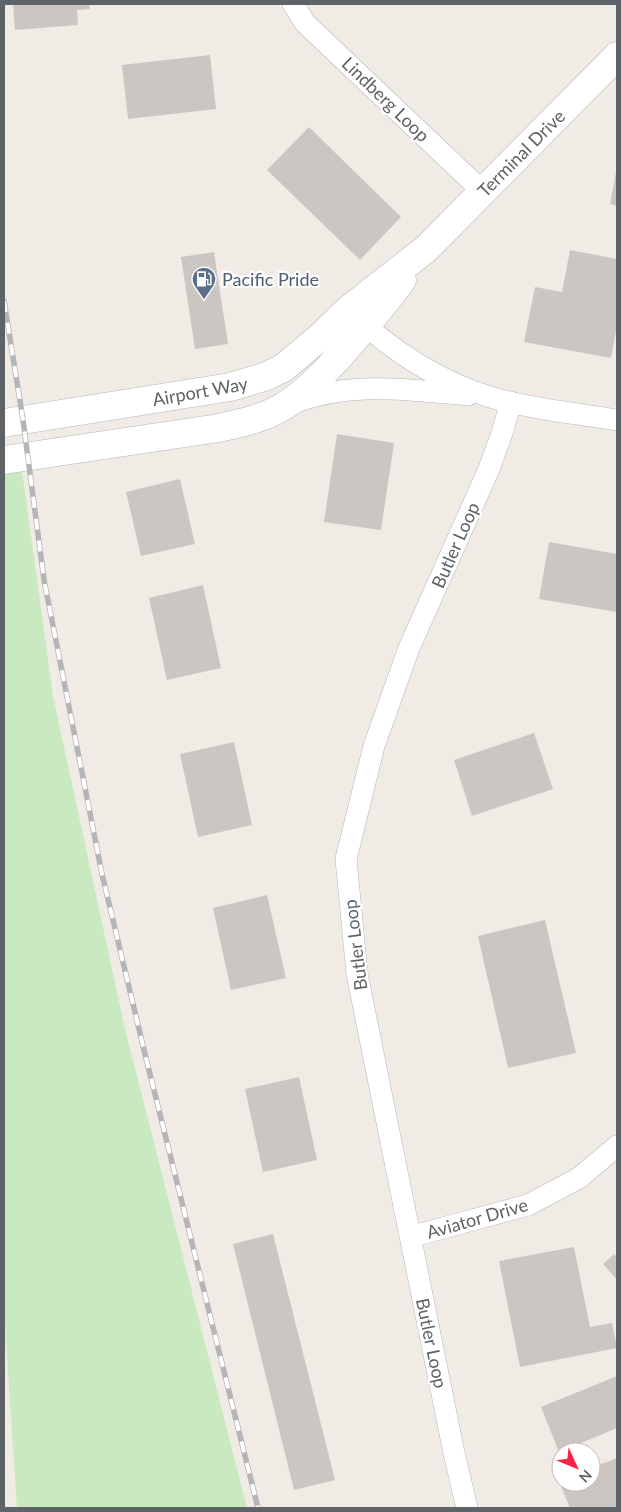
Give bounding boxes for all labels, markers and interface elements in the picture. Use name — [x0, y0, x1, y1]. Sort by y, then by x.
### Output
street label: Lindberg Loop — [338, 52, 434, 146]
street label: Terminal Drive — [473, 105, 569, 201]
fuel station icon: Pacific Pride — [191, 266, 217, 300]
place label: Pacific Pride — [222, 268, 319, 290]
street label: Airport Way — [151, 372, 250, 410]
street label: Butler Loop — [426, 499, 484, 591]
street label: Butler Loop — [339, 898, 371, 992]
street label: Aviator Drive — [424, 1193, 530, 1243]
street label: Butler Loop — [412, 1296, 452, 1390]
north arrow — [551, 1442, 601, 1492]
text: N — [576, 1467, 596, 1486]

